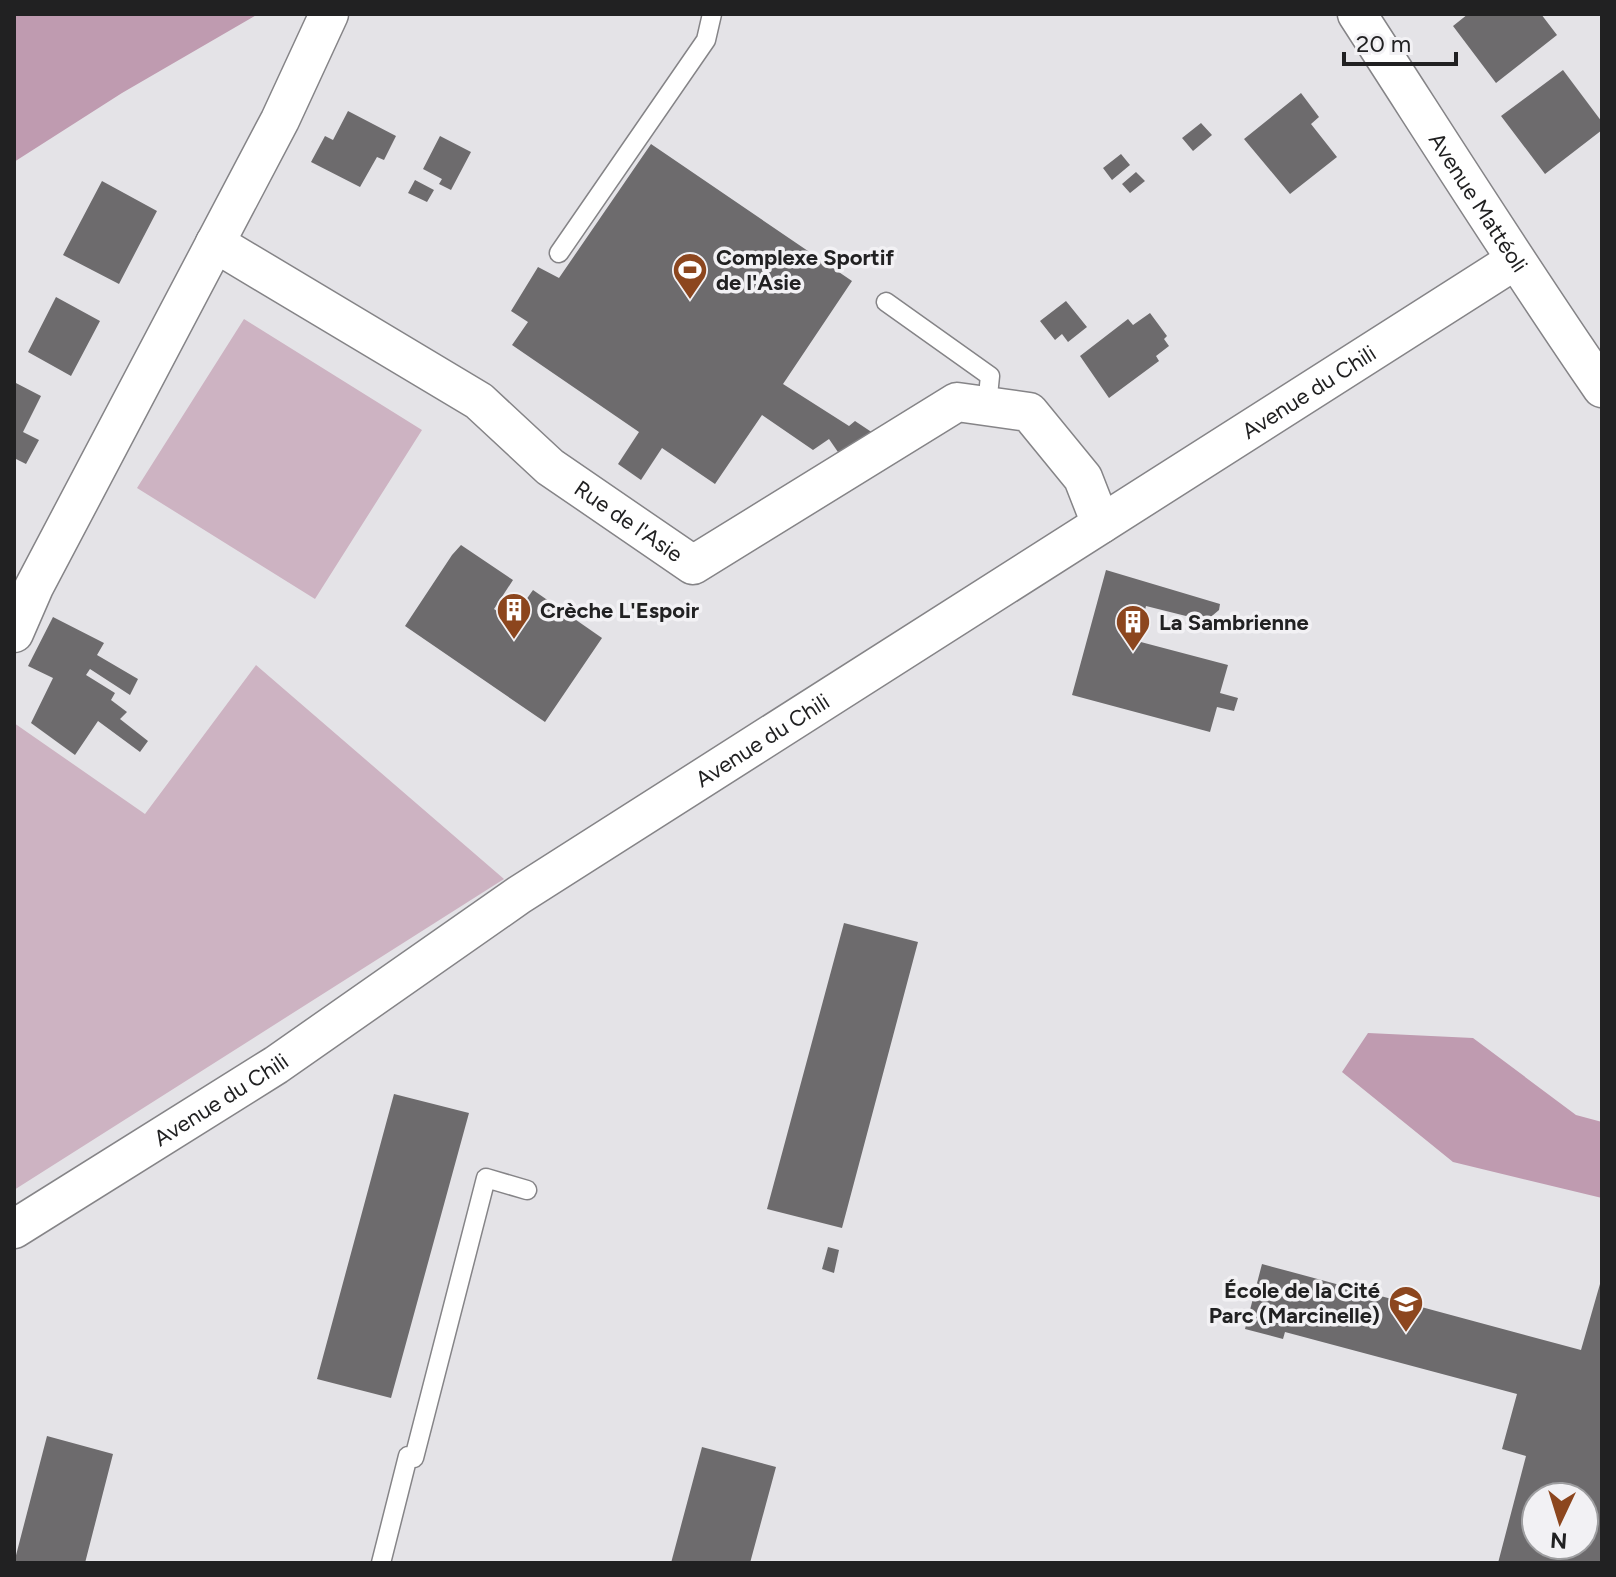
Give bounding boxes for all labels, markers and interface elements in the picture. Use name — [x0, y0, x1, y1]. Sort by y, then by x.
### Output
scale bar — [1344, 16, 1456, 66]
text: 20 m — [1356, 29, 1411, 58]
street label: Avenue Mattéoli — [1423, 127, 1534, 277]
place label: Complexe Sportif de l'Asie — [716, 244, 894, 296]
sports icon: Complexe Sportif de l'Asie — [671, 251, 709, 301]
street label: Avenue du Chili — [1237, 339, 1381, 445]
street label: Rue de l'Asie — [569, 474, 688, 568]
building icon: Crèche L'Espoir — [495, 591, 533, 641]
place label: Crèche L'Espoir — [540, 597, 700, 624]
building icon: La Sambrienne — [1114, 603, 1152, 653]
place label: La Sambrienne — [1159, 609, 1309, 636]
street label: Avenue du Chili — [690, 687, 834, 793]
street label: Avenue du Chili — [149, 1047, 293, 1152]
place label: École de la Cité Parc (Marcinelle) — [1209, 1277, 1380, 1329]
school or university icon: École de la Cité Parc (Marcinelle) — [1387, 1284, 1425, 1334]
north arrow — [1520, 1481, 1600, 1561]
text: N — [1549, 1526, 1568, 1555]

